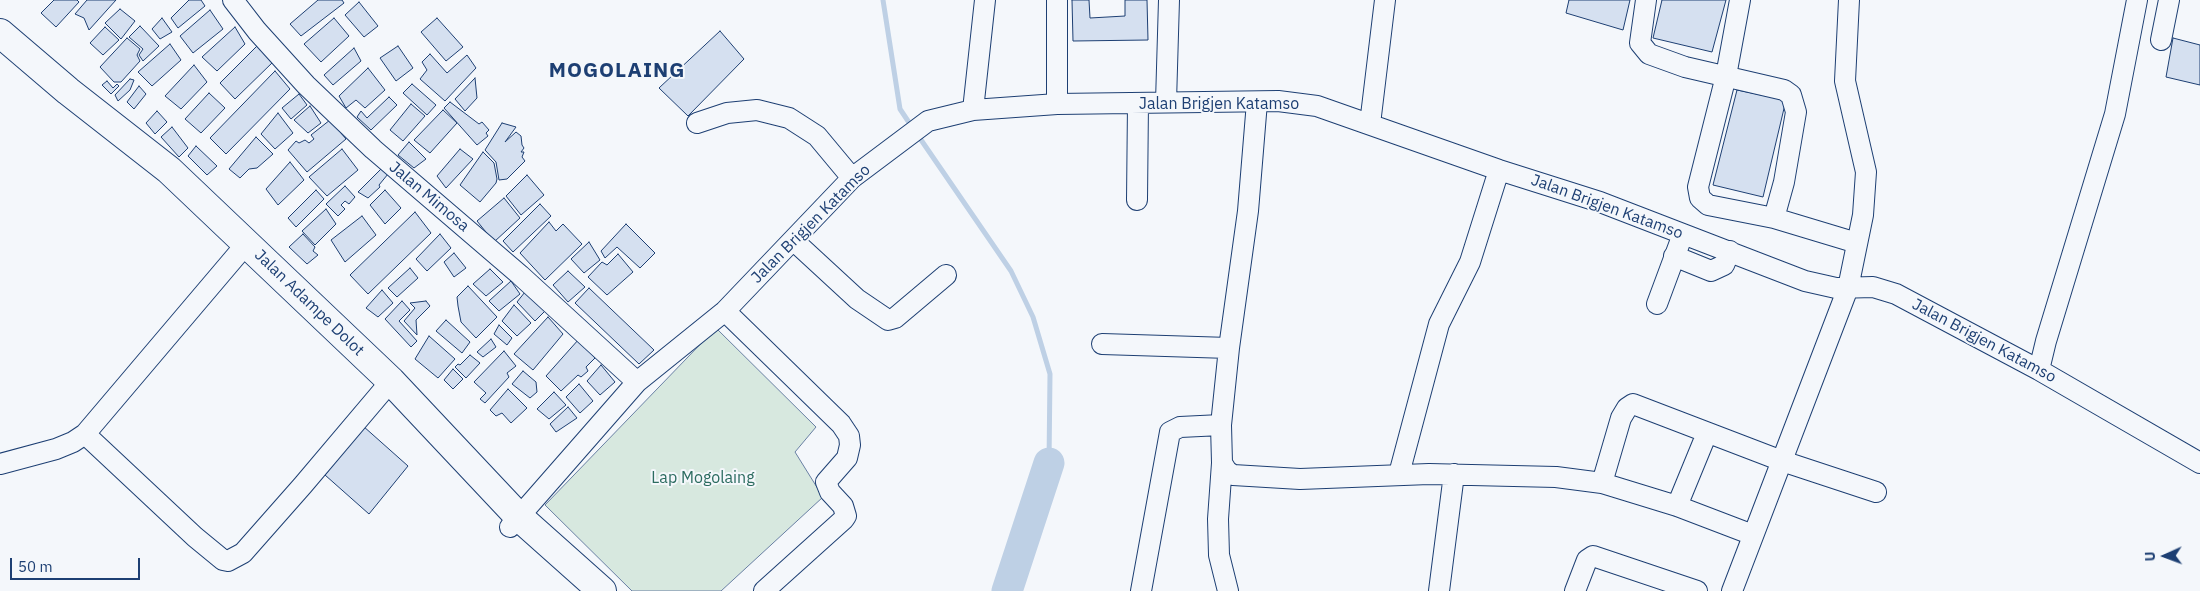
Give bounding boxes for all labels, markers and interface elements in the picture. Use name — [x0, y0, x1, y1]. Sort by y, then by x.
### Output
district label: MOGOLAING — [548, 58, 686, 84]
street label: Jalan Brigjen Katamso — [1139, 94, 1299, 114]
street label: Jalan Mimosa — [385, 158, 473, 236]
street label: Jalan Brigjen Katamso — [748, 161, 874, 287]
street label: Jalan Brigjen Katamso — [1528, 171, 1686, 243]
street label: Jalan Adampe Dolot — [250, 246, 368, 360]
street label: Jalan Brigjen Katamso — [1909, 295, 2059, 387]
park label: Lap Mogolaing — [651, 468, 755, 488]
north arrow — [2140, 531, 2190, 581]
scale bar — [12, 548, 142, 580]
text: U — [2141, 551, 2159, 562]
text: 50 m — [18, 557, 53, 576]

